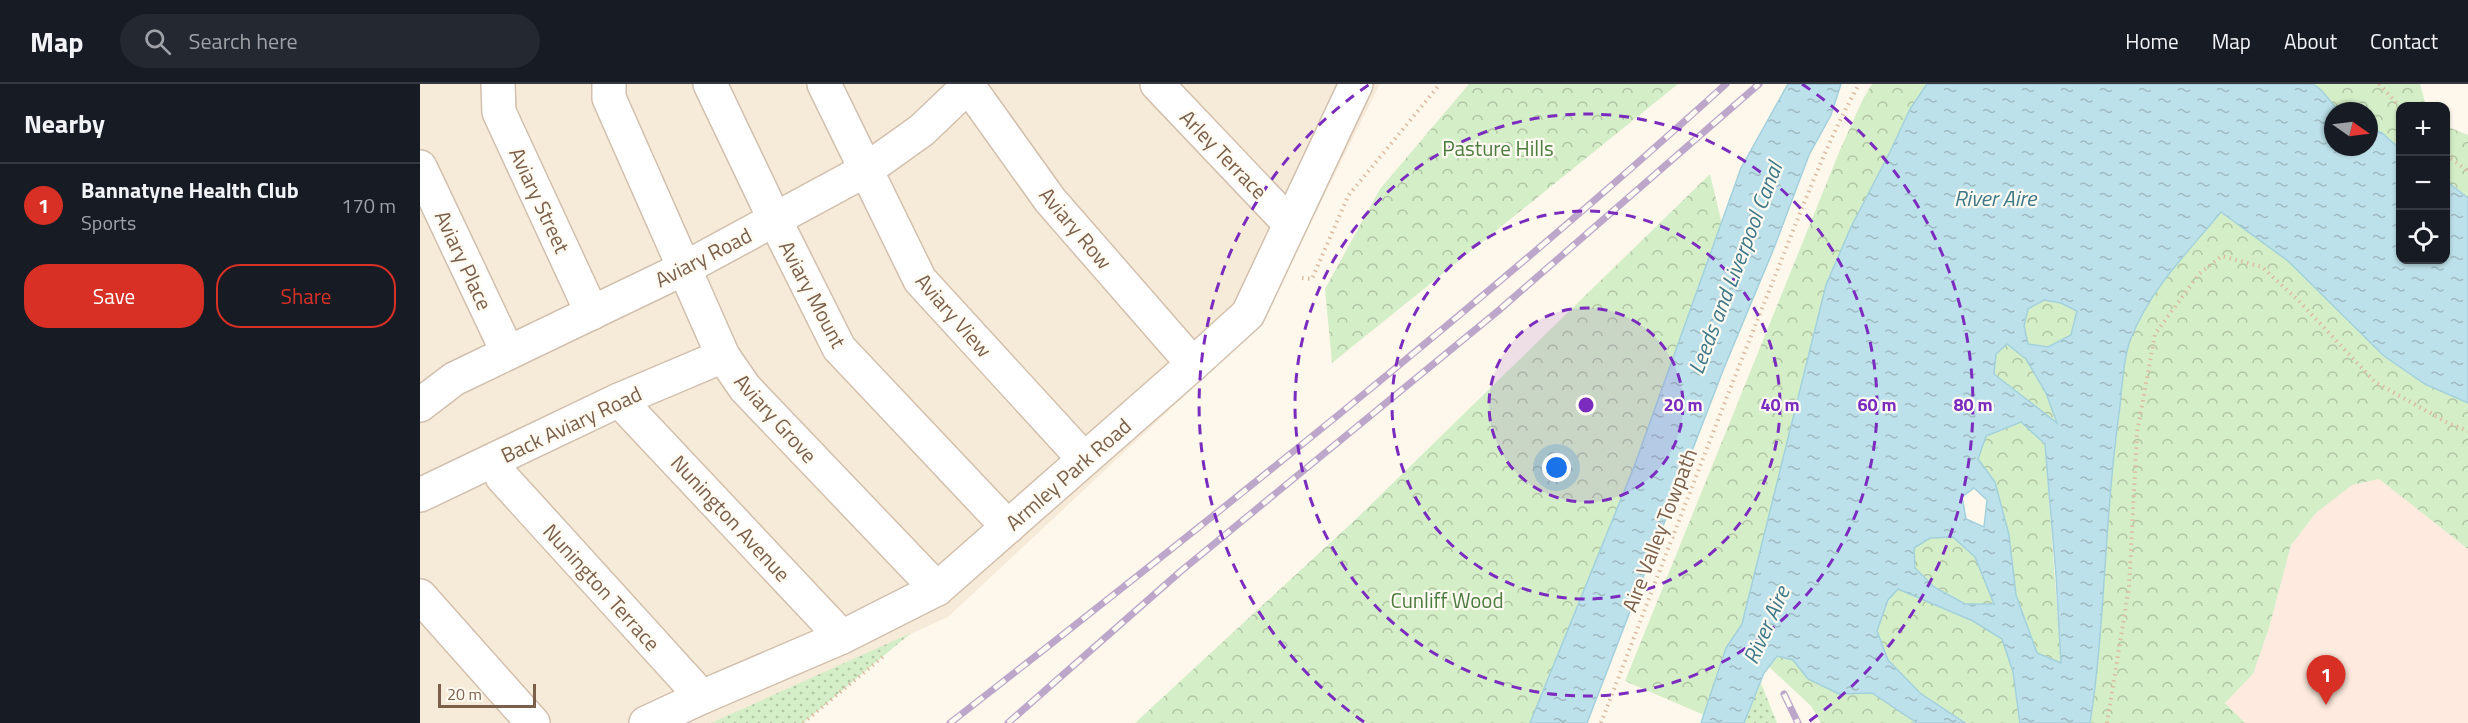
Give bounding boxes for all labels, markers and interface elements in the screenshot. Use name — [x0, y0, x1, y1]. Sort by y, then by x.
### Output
search box — [120, 14, 540, 68]
text: Map — [30, 20, 84, 63]
text: Search here — [189, 24, 298, 58]
icon: search — [141, 25, 174, 58]
text: Home — [2125, 25, 2179, 57]
text: Map — [2212, 25, 2251, 57]
text: About — [2284, 25, 2337, 57]
text: Contact — [2370, 25, 2438, 57]
street label: Arley Terrace — [1173, 102, 1275, 206]
north arrow — [2324, 102, 2378, 156]
map controls — [2396, 102, 2450, 264]
button: + — [2396, 102, 2450, 156]
text: Nearby — [24, 104, 105, 143]
park label: Pasture Hills — [1442, 132, 1554, 164]
street label: Aviary Street — [502, 142, 579, 259]
water label: Leeds and Liverpool Canal — [1679, 155, 1792, 379]
button: − — [2396, 156, 2450, 210]
text: Bannatyne Health Club — [81, 173, 299, 207]
street label: Aviary Row — [1032, 180, 1120, 276]
water label: River Aire — [1954, 181, 2038, 215]
text: 1 — [38, 190, 49, 221]
text: 170 m — [341, 190, 396, 221]
street label: Aviary Place — [427, 205, 501, 315]
text: Sports — [81, 207, 136, 238]
button: locate — [2396, 210, 2450, 264]
street label: Aviary Road — [649, 219, 757, 295]
street label: Aviary Mount — [771, 235, 855, 354]
button: Save — [24, 264, 204, 328]
button: Share — [216, 264, 396, 328]
street label: Aviary View — [908, 266, 1000, 364]
street label: Aviary Grove — [727, 366, 825, 470]
street label: Back Aviary Road — [495, 377, 647, 471]
text: 20 m — [1663, 391, 1703, 418]
text: 40 m — [1760, 391, 1800, 418]
text: 60 m — [1857, 391, 1897, 418]
text: 80 m — [1953, 391, 1993, 418]
centre of rings — [1576, 395, 1596, 415]
street label: Armley Park Road — [998, 410, 1138, 538]
street label: Aire Valley Towpath — [1613, 444, 1705, 616]
street label: Nunington Avenue — [664, 447, 798, 589]
your location — [1542, 453, 1571, 482]
street label: Nunington Terrace — [536, 516, 668, 658]
water label: River Aire — [1734, 579, 1799, 669]
park label: Cunliff Wood — [1390, 584, 1504, 616]
pin: 1 — [2306, 656, 2346, 705]
scale bar — [438, 681, 536, 708]
text: 20 m — [447, 682, 482, 706]

